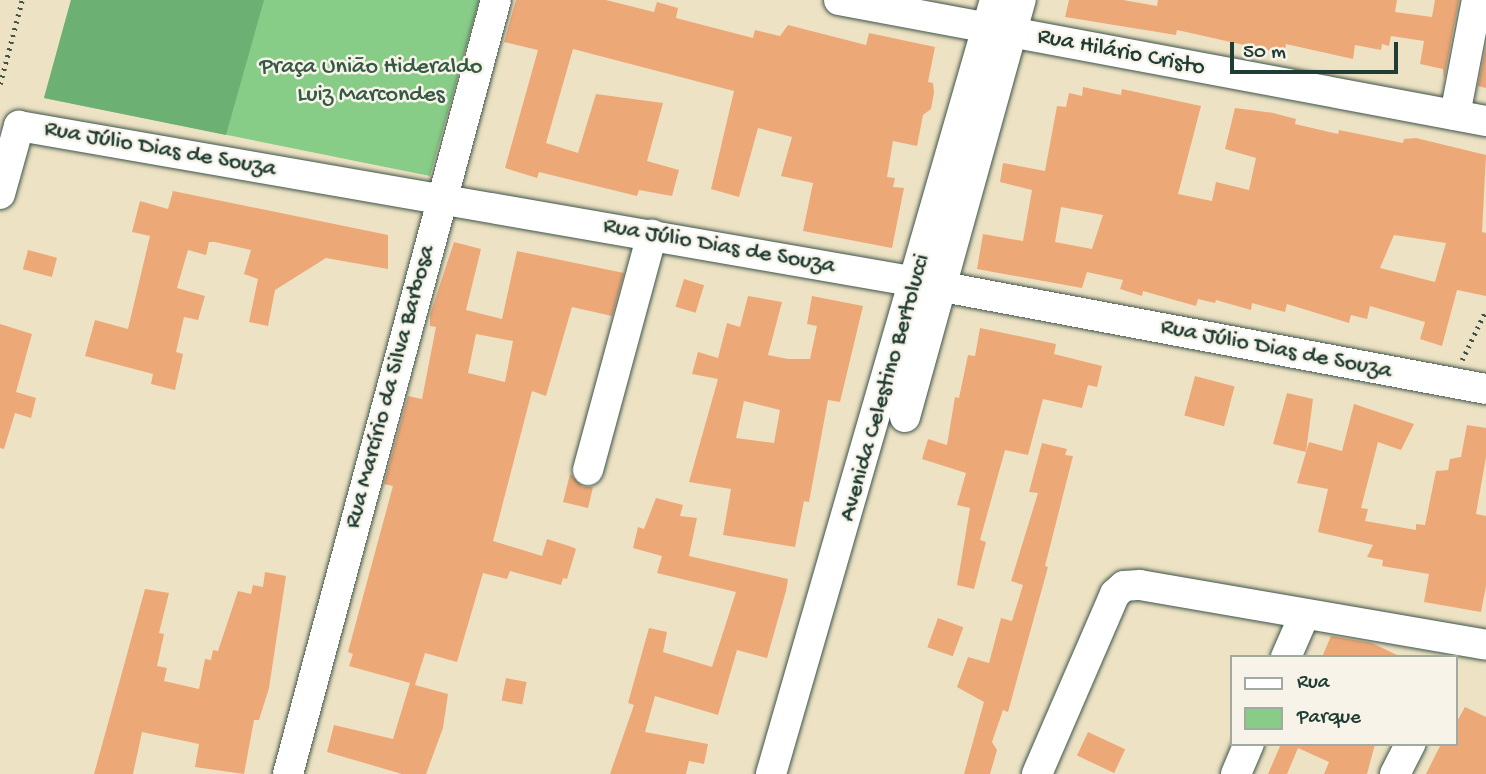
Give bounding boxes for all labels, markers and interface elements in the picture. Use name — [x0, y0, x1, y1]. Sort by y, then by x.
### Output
street label: Rua Hilário Cristo — [1035, 23, 1207, 83]
scale bar — [1234, 28, 1402, 72]
text: 50 m — [1243, 41, 1286, 66]
park label: Praça União Hideraldo Luiz Marcondes — [259, 54, 483, 110]
street label: Rua Júlio Dias de Souza — [42, 115, 278, 185]
street label: Rua Júlio Dias de Souza — [601, 212, 837, 282]
street label: Rua Marcírio da Silva Barbosa — [339, 242, 443, 532]
street label: Avenida Celestino Bertolucci — [834, 251, 938, 525]
street label: Rua Júlio Dias de Souza — [1158, 313, 1394, 387]
legend — [1230, 655, 1458, 746]
text: Rua — [1297, 671, 1330, 696]
text: Parque — [1297, 706, 1361, 731]

